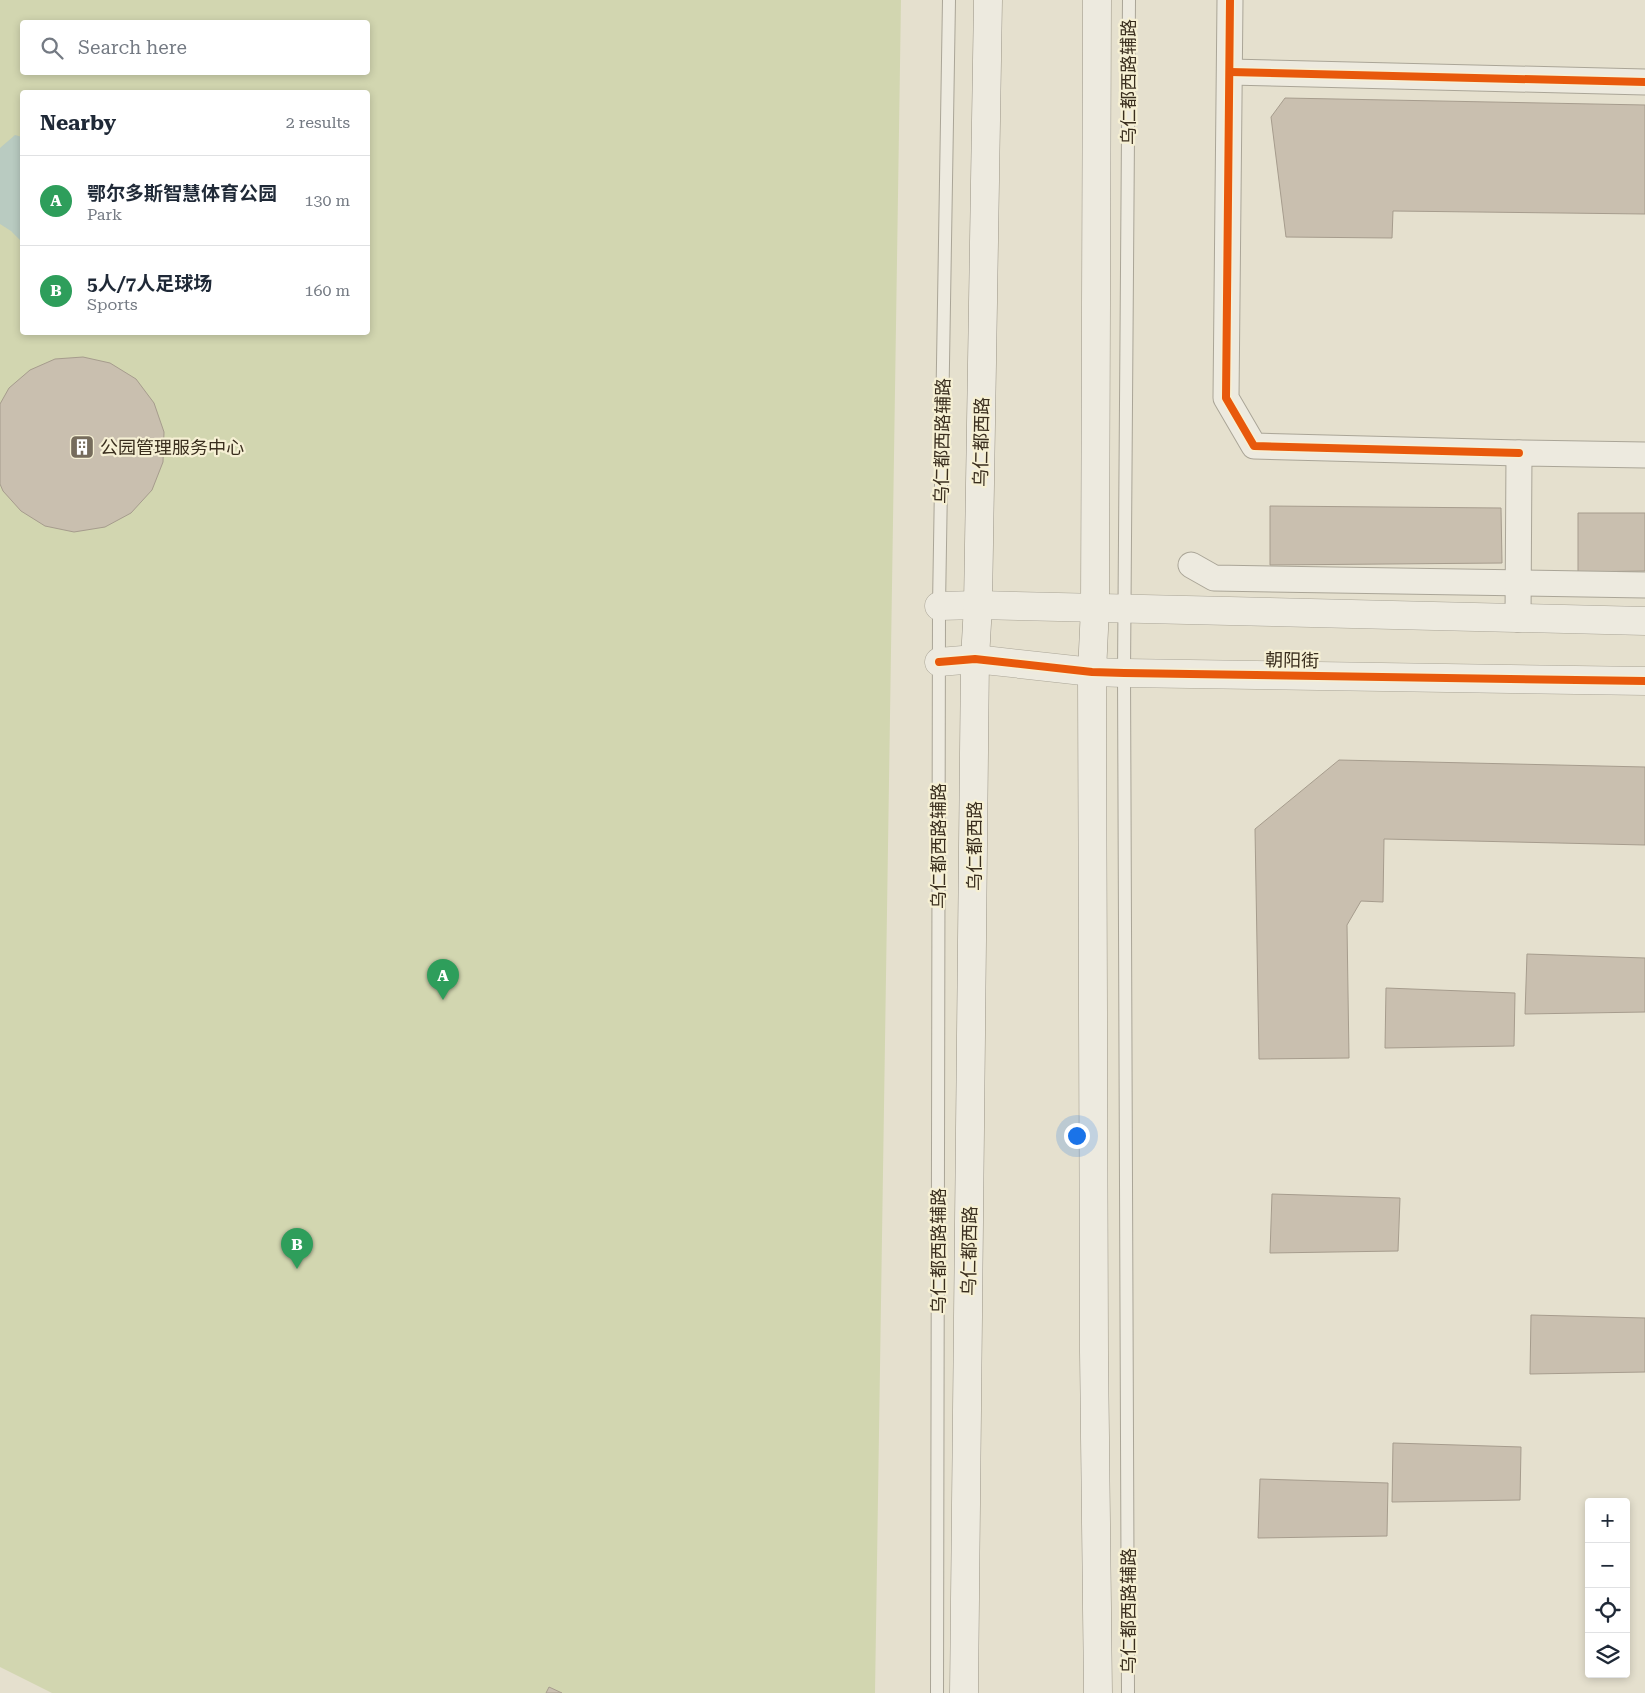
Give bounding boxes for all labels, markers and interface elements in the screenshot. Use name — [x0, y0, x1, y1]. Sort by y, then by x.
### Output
street label: 乌仁都西路辅路 — [1118, 19, 1139, 145]
search box — [20, 20, 370, 75]
icon: search — [38, 34, 66, 62]
text: Search here — [78, 36, 187, 59]
text: Nearby — [40, 111, 116, 135]
text: 2 results — [286, 113, 350, 132]
text: 鄂尔多斯智慧体育公园 — [87, 182, 277, 205]
text: A — [50, 191, 62, 210]
text: 130 m — [304, 191, 350, 210]
text: Park — [87, 205, 122, 224]
text: 5人/7人足球场 — [87, 272, 212, 295]
text: B — [50, 281, 62, 300]
text: 160 m — [304, 281, 350, 300]
text: Sports — [87, 295, 138, 314]
street label: 乌仁都西路辅路 — [930, 378, 954, 504]
street label: 乌仁都西路 — [970, 397, 992, 487]
building icon: 公园管理服务中心 — [69, 434, 95, 460]
place label: 公园管理服务中心 — [100, 437, 244, 458]
street label: 朝阳街 — [1265, 649, 1319, 671]
street label: 乌仁都西路辅路 — [928, 783, 949, 909]
street label: 乌仁都西路 — [964, 801, 985, 891]
pin: A — [427, 959, 459, 1000]
your location — [1064, 1123, 1090, 1149]
street label: 乌仁都西路辅路 — [928, 1188, 949, 1314]
street label: 乌仁都西路 — [958, 1206, 980, 1296]
pin: B — [281, 1228, 313, 1269]
map controls — [1585, 1498, 1630, 1678]
button: + — [1585, 1498, 1630, 1543]
button: − — [1585, 1543, 1630, 1588]
street label: 乌仁都西路辅路 — [1118, 1548, 1139, 1674]
button: locate — [1585, 1588, 1630, 1633]
button: layers — [1585, 1633, 1630, 1678]

